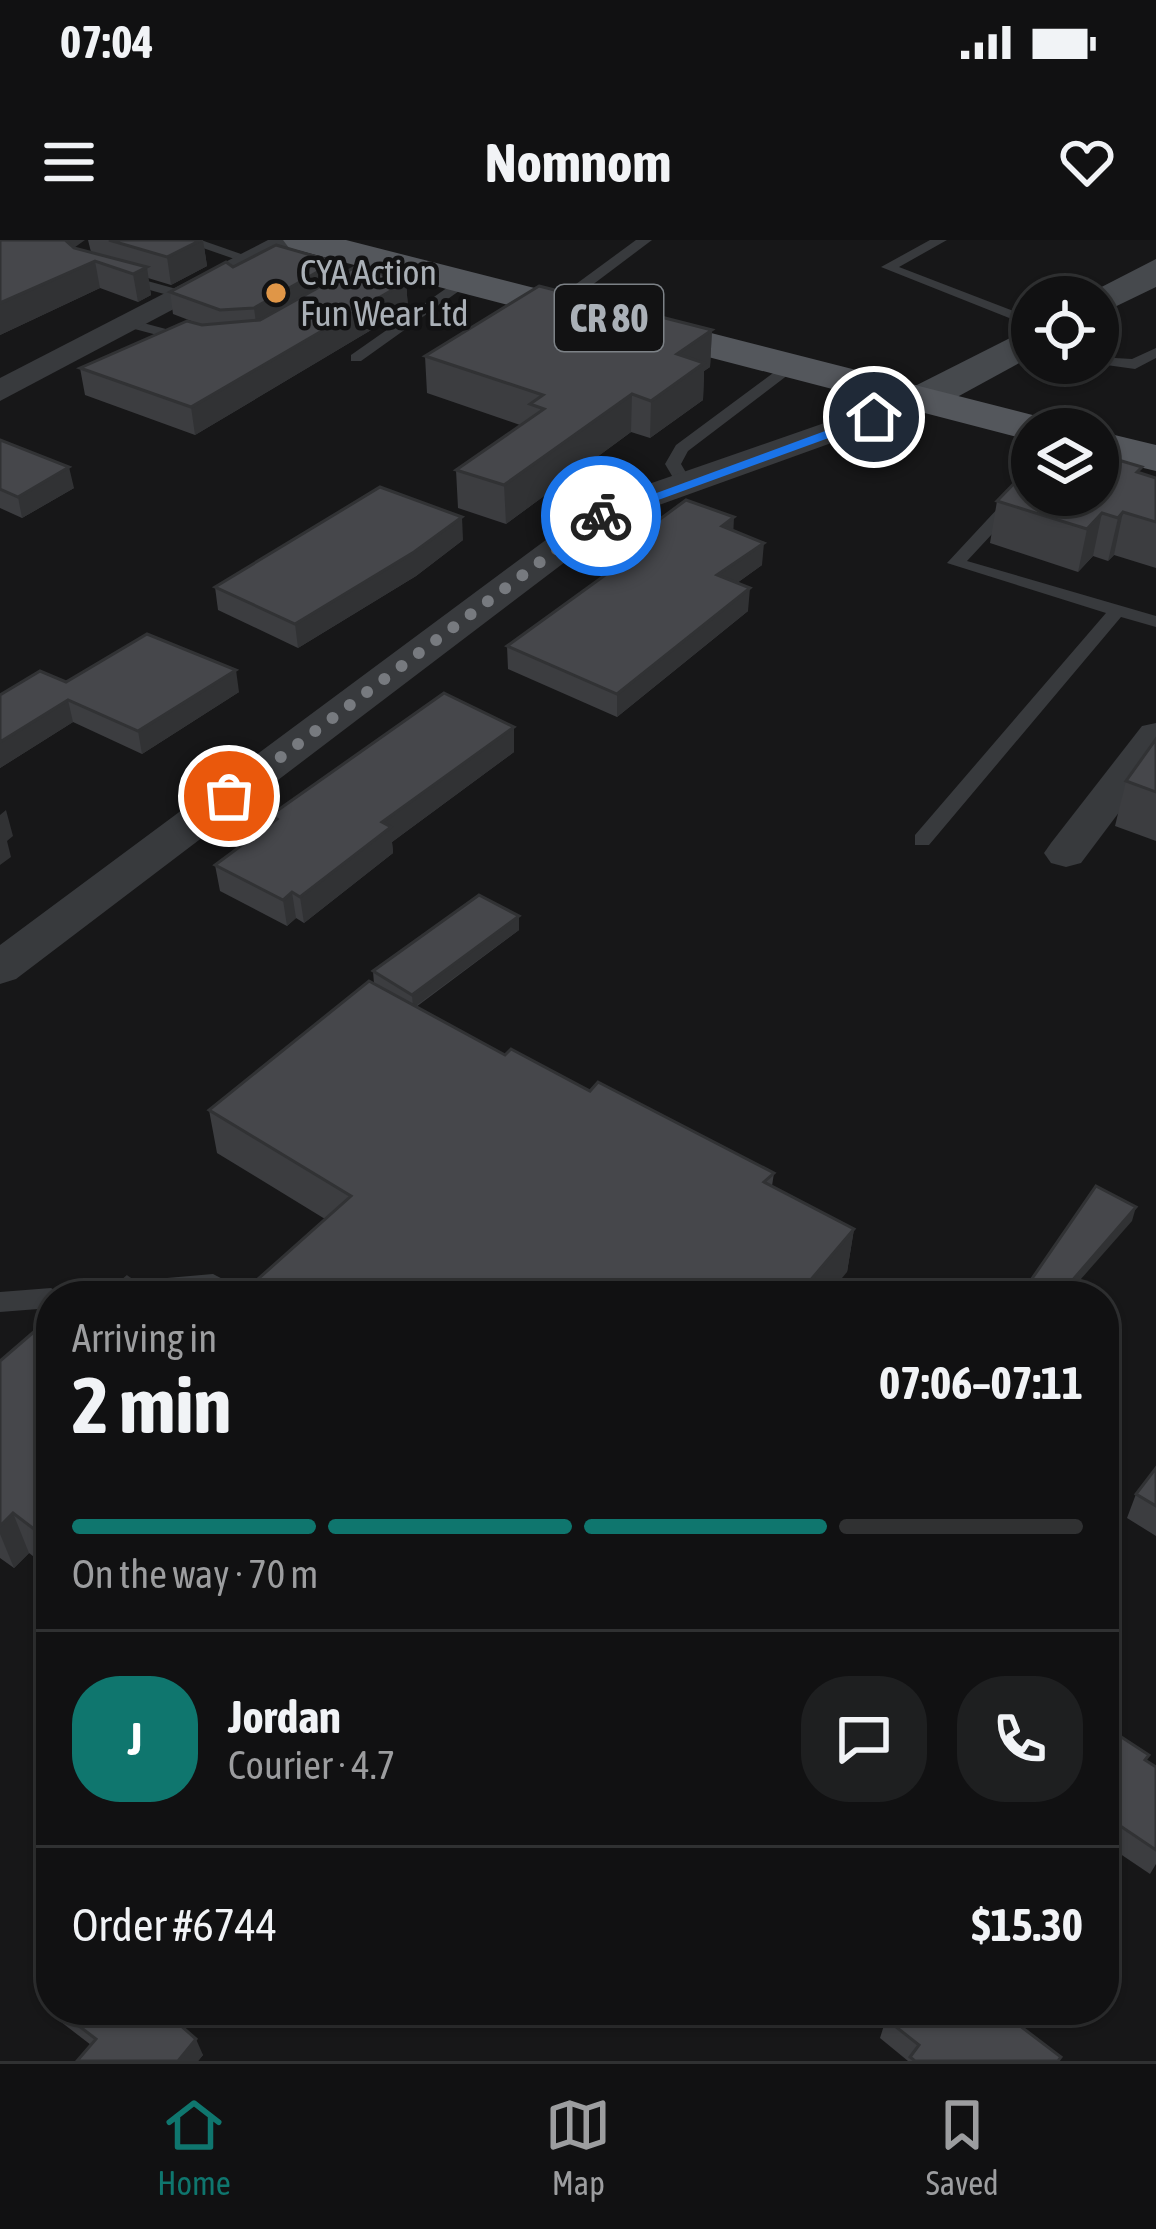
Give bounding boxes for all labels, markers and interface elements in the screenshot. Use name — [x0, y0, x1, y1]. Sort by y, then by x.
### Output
text: 07:04 — [60, 16, 154, 68]
icon: menu — [36, 129, 102, 195]
icon: heart — [1054, 129, 1120, 195]
text: Nomnom — [485, 132, 671, 193]
place label: CYA Action Fun Wear Ltd — [300, 251, 469, 334]
map controls — [1011, 276, 1119, 516]
button: locate — [1011, 276, 1119, 384]
marker: CYA Action Fun Wear Ltd — [263, 280, 289, 306]
road number: CR 80 — [555, 285, 663, 351]
pin — [823, 366, 925, 468]
icon: home — [841, 384, 907, 450]
button: layers — [1011, 408, 1119, 516]
courier — [541, 456, 661, 576]
icon: bike — [568, 483, 634, 549]
pin — [178, 745, 280, 847]
icon: bag — [196, 763, 262, 829]
text: Arriving in — [72, 1316, 217, 1360]
text: 07:06–07:11 — [879, 1357, 1083, 1409]
text: 2 min — [72, 1360, 231, 1450]
text: On the way · 70 m — [72, 1552, 318, 1596]
button: chat — [801, 1676, 927, 1802]
button: phone — [957, 1676, 1083, 1802]
text: Jordan — [228, 1691, 341, 1743]
text: J — [128, 1713, 142, 1765]
text: Courier · 4.7 — [228, 1743, 395, 1787]
text: Order #6744 — [72, 1899, 277, 1951]
text: $15.30 — [971, 1899, 1083, 1951]
tab: Home — [157, 2092, 231, 2202]
tab: Map — [545, 2092, 611, 2202]
tab: Saved — [926, 2092, 999, 2202]

